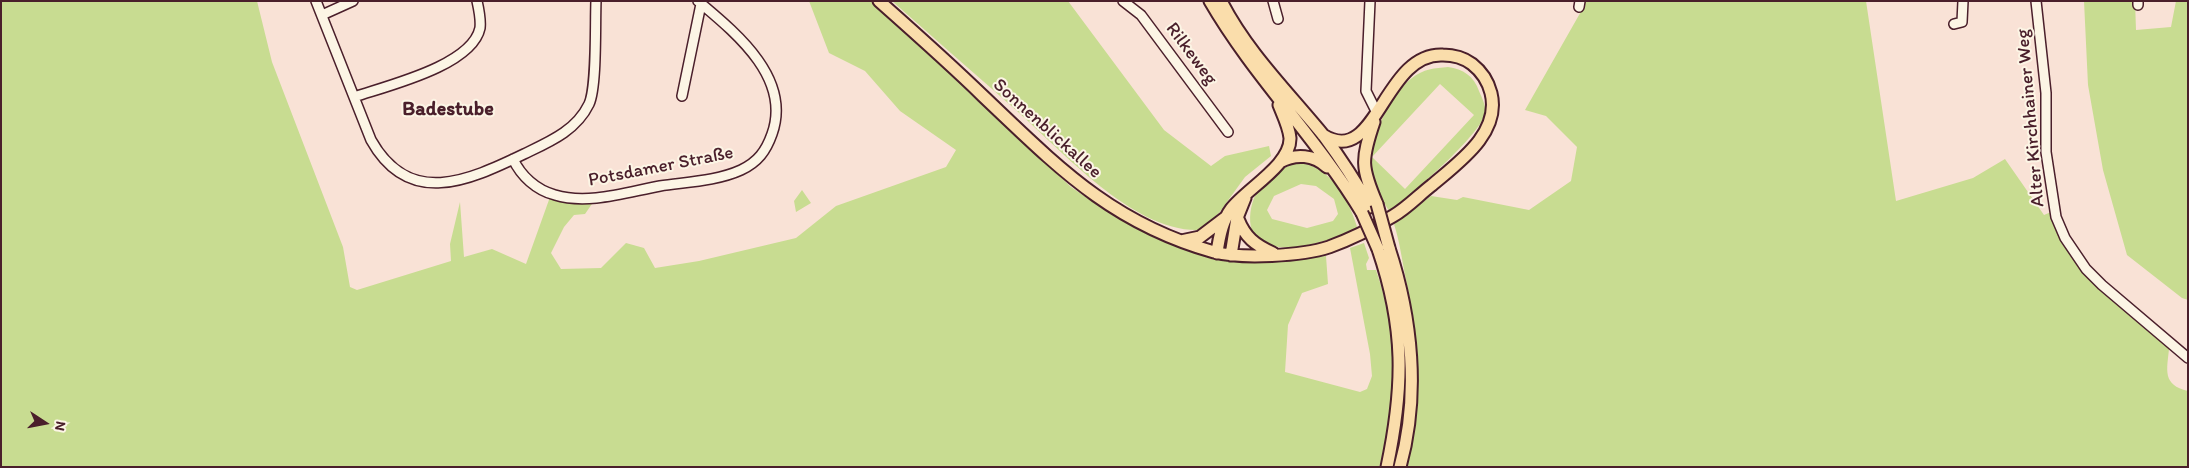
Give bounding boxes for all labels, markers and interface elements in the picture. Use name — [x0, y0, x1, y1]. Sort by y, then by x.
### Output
street label: Rilkeweg — [1160, 18, 1222, 90]
street label: Alter Kirchhainer Weg — [2012, 28, 2050, 208]
street label: Sonnenblickallee — [988, 74, 1106, 184]
district label: Badestube — [402, 98, 494, 122]
street label: Potsdamer Straße — [587, 142, 735, 192]
north arrow — [20, 398, 70, 448]
text: N — [51, 420, 69, 432]

